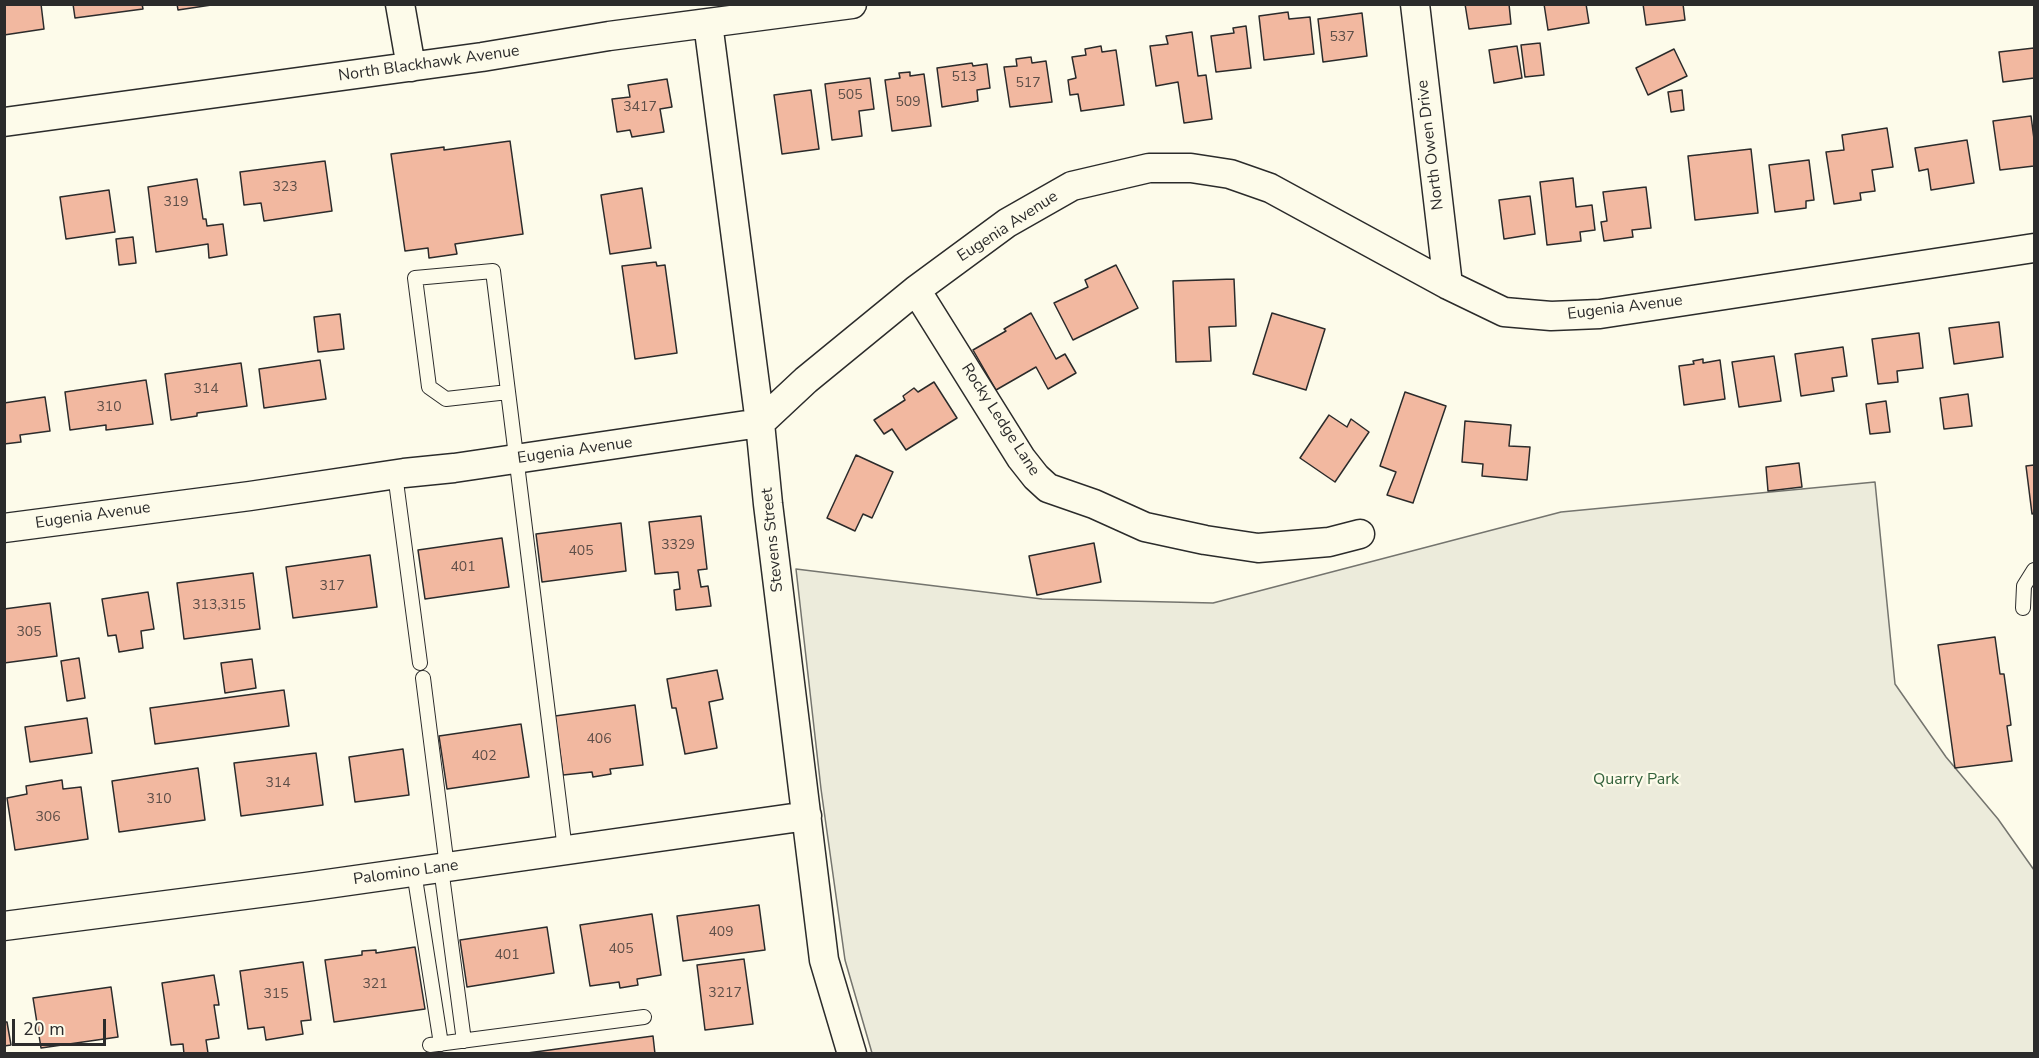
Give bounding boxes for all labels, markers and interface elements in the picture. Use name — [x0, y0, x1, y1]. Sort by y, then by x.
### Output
house number: 537 — [1329, 30, 1355, 46]
street label: North Blackhawk Avenue — [337, 42, 521, 86]
house number: 513 — [951, 70, 977, 86]
house number: 517 — [1015, 76, 1041, 92]
street label: North Owen Drive — [1413, 79, 1449, 211]
house number: 505 — [837, 88, 863, 104]
house number: 509 — [895, 95, 921, 111]
house number: 3417 — [623, 100, 657, 116]
house number: 323 — [272, 180, 298, 196]
street label: Eugenia Avenue — [954, 187, 1062, 267]
house number: 319 — [163, 195, 189, 211]
street label: Eugenia Avenue — [1566, 291, 1684, 325]
street label: Rocky Ledge Lane — [957, 360, 1043, 480]
house number: 314 — [193, 382, 219, 398]
house number: 310 — [96, 400, 122, 416]
street label: Eugenia Avenue — [516, 433, 634, 469]
street label: Stevens Street — [758, 487, 788, 593]
street label: Eugenia Avenue — [34, 498, 152, 534]
house number: 3329 — [661, 538, 695, 554]
house number: 405 — [568, 544, 594, 560]
house number: 401 — [450, 560, 476, 576]
house number: 317 — [319, 579, 345, 595]
house number: 313,315 — [192, 598, 246, 614]
house number: 305 — [16, 625, 42, 641]
house number: 406 — [586, 732, 612, 748]
house number: 402 — [471, 749, 497, 765]
park label: Quarry Park — [1593, 770, 1679, 790]
house number: 314 — [265, 776, 291, 792]
house number: 310 — [146, 792, 172, 808]
house number: 306 — [35, 810, 61, 826]
street label: Palomino Lane — [352, 856, 460, 890]
house number: 409 — [708, 925, 734, 941]
house number: 405 — [608, 942, 634, 958]
house number: 401 — [494, 948, 520, 964]
house number: 321 — [362, 977, 388, 993]
house number: 3217 — [708, 986, 742, 1002]
house number: 315 — [263, 987, 289, 1003]
scale bar — [15, 1007, 110, 1045]
text: 20 m — [23, 1017, 65, 1041]

